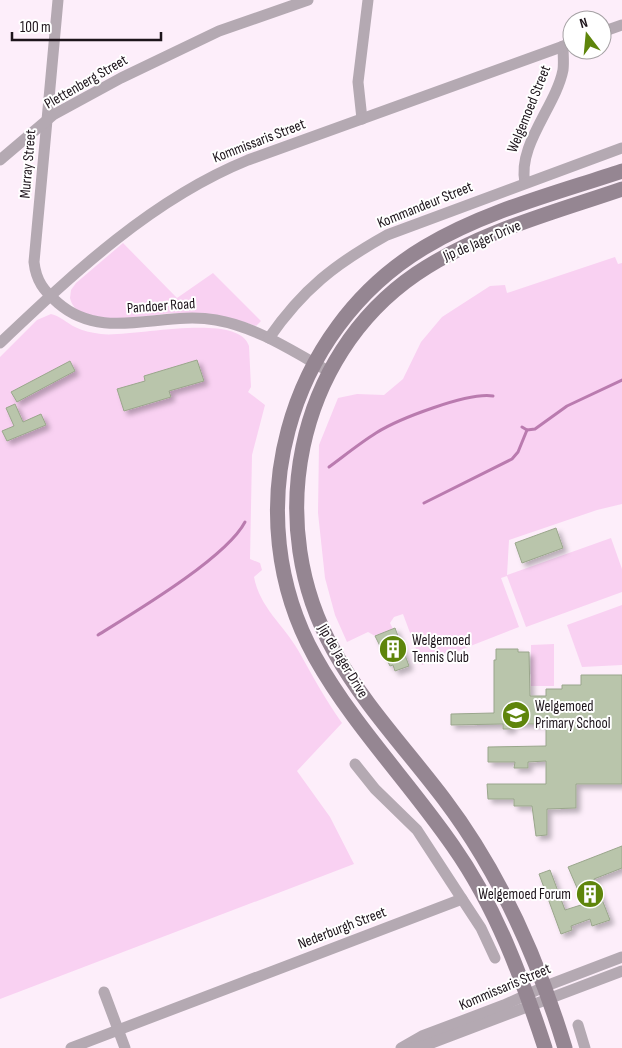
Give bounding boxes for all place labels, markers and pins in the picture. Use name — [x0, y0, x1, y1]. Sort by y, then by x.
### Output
place label: Welgemoed Tennis Club — [412, 631, 470, 667]
building icon: Welgemoed Tennis Club — [378, 634, 408, 664]
place label: Welgemoed Primary School — [535, 697, 611, 733]
school or university icon: Welgemoed Primary School — [501, 700, 531, 730]
building icon: Welgemoed Forum — [575, 879, 605, 909]
place label: Welgemoed Forum — [478, 885, 571, 904]

